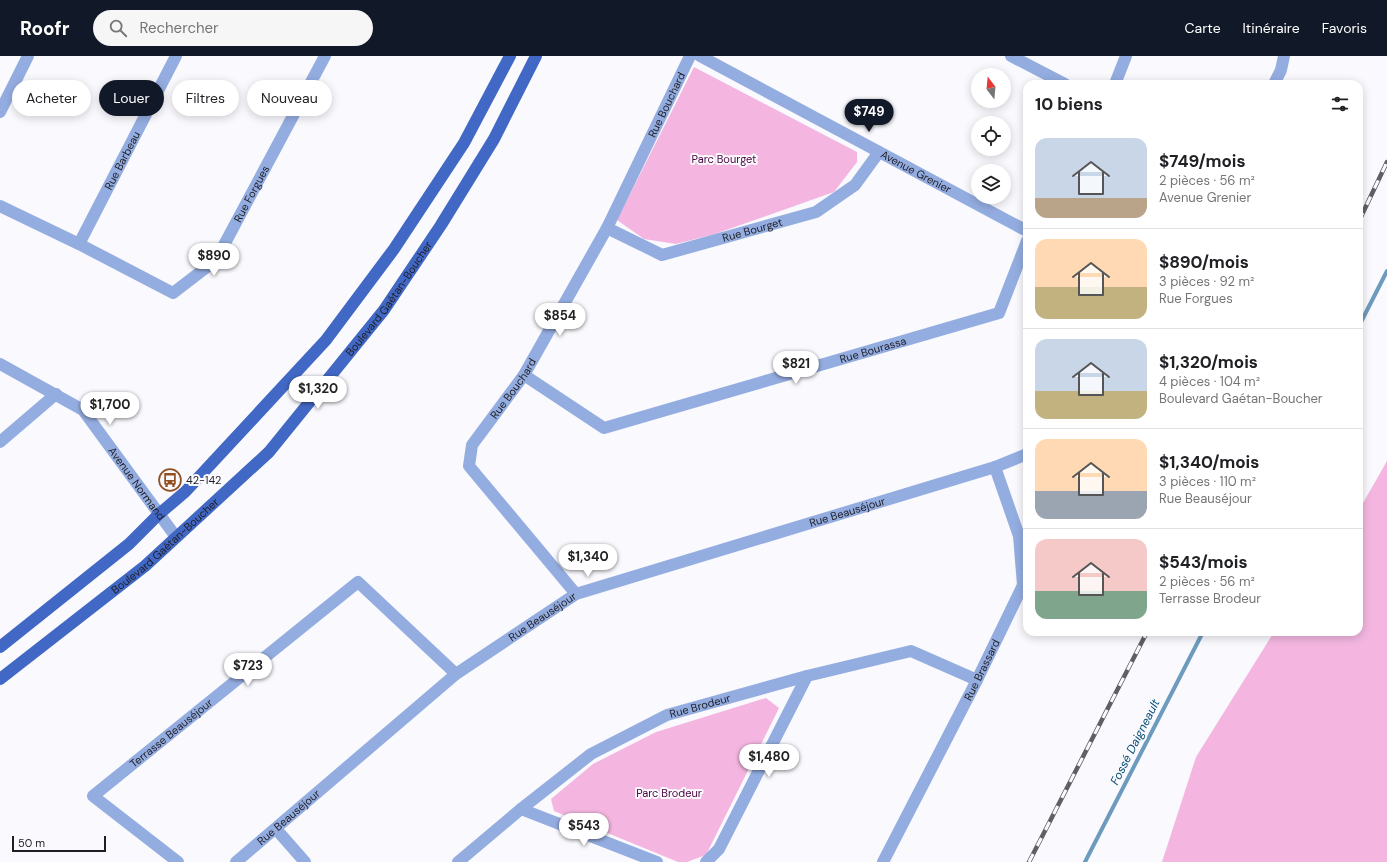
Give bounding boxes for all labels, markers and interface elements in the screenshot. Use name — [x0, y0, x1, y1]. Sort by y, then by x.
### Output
search box — [93, 10, 373, 46]
text: Roofr — [20, 16, 69, 41]
icon: search — [107, 17, 129, 39]
text: Rechercher — [139, 18, 219, 38]
text: Carte — [1185, 19, 1221, 37]
text: Itinéraire — [1243, 19, 1300, 37]
text: Favoris — [1322, 19, 1367, 37]
north arrow — [971, 68, 1011, 108]
map controls — [971, 68, 1011, 204]
street label: Rue Bouchard — [645, 70, 688, 140]
chip: Acheter — [12, 80, 91, 116]
chip: Louer — [99, 80, 164, 116]
chip: Filtres — [172, 80, 239, 116]
chip: Nouveau — [247, 80, 332, 116]
text: 10 biens — [1035, 93, 1103, 115]
icon: filters — [1329, 93, 1351, 115]
pin: $749 — [845, 99, 893, 133]
text: $749 — [854, 103, 884, 120]
button: locate — [971, 116, 1011, 156]
street label: Rue Barbeau — [101, 129, 143, 192]
street label: Avenue Grenier — [878, 147, 954, 196]
text: $749/mois — [1159, 150, 1245, 172]
park label: Parc Bourget — [692, 152, 756, 166]
icon: home — [1067, 154, 1115, 202]
street label: Rue Forgues — [231, 163, 272, 225]
button: layers — [971, 164, 1011, 204]
text: 2 pièces · 56 m² — [1159, 172, 1255, 189]
text: Avenue Grenier — [1159, 189, 1251, 206]
street label: Rue Bourget — [721, 215, 784, 245]
street label: Boulevard Gaétan-Boucher — [342, 239, 435, 359]
pin: $890 — [190, 243, 238, 277]
text: $890 — [197, 247, 231, 264]
text: $890/mois — [1159, 251, 1249, 273]
icon: home — [1067, 255, 1115, 303]
text: 3 pièces · 92 m² — [1159, 273, 1254, 290]
text: Rue Forgues — [1159, 290, 1233, 307]
pin: $854 — [536, 303, 584, 337]
text: $854 — [544, 307, 576, 324]
street label: Rue Bourassa — [838, 333, 908, 366]
pin: $821 — [772, 351, 820, 385]
text: $1,320/mois — [1159, 351, 1258, 373]
text: $821 — [782, 355, 810, 372]
icon: home — [1067, 355, 1115, 403]
street label: Rue Bouchard — [487, 356, 539, 421]
text: 4 pièces · 104 m² — [1159, 373, 1260, 390]
pin: $1,320 — [285, 376, 351, 410]
text: $1,320 — [298, 380, 338, 397]
text: Boulevard Gaétan-Boucher — [1159, 390, 1323, 407]
pin: $1,700 — [77, 392, 143, 426]
text: $1,700 — [90, 396, 131, 413]
street label: Avenue Normand — [105, 444, 168, 523]
text: $1,340/mois — [1159, 451, 1259, 473]
icon: home — [1067, 455, 1115, 503]
bus stop icon: 42-142 — [157, 467, 183, 493]
place label: 42-142 — [186, 473, 221, 487]
text: 3 pièces · 110 m² — [1159, 473, 1256, 490]
text: Rue Beauséjour — [1159, 490, 1252, 507]
street label: Rue Beauséjour — [808, 494, 887, 530]
street label: Boulevard Gaétan-Boucher — [108, 495, 221, 597]
pin: $1,340 — [555, 544, 621, 578]
text: $1,340 — [567, 548, 609, 565]
text: $543/mois — [1159, 551, 1248, 573]
icon: home — [1067, 555, 1115, 603]
text: 2 pièces · 56 m² — [1159, 573, 1255, 590]
street label: Rue Beauséjour — [506, 589, 579, 644]
text: Terrasse Brodeur — [1159, 590, 1261, 607]
street label: Rue Brassard — [961, 637, 1003, 703]
pin: $723 — [224, 653, 272, 687]
text: $723 — [233, 657, 263, 674]
street label: Rue Brodeur — [668, 691, 732, 721]
street label: Terrasse Beauséjour — [127, 695, 215, 771]
water label: Fossé Daigneault — [1106, 696, 1164, 788]
pin: $1,480 — [736, 744, 802, 778]
text: $1,480 — [748, 748, 790, 765]
street label: Rue Beauséjour — [254, 786, 323, 848]
park label: Parc Brodeur — [636, 786, 702, 800]
pin: $543 — [560, 813, 608, 847]
text: $543 — [568, 817, 600, 834]
scale bar — [12, 834, 106, 853]
text: 50 m — [18, 836, 45, 850]

